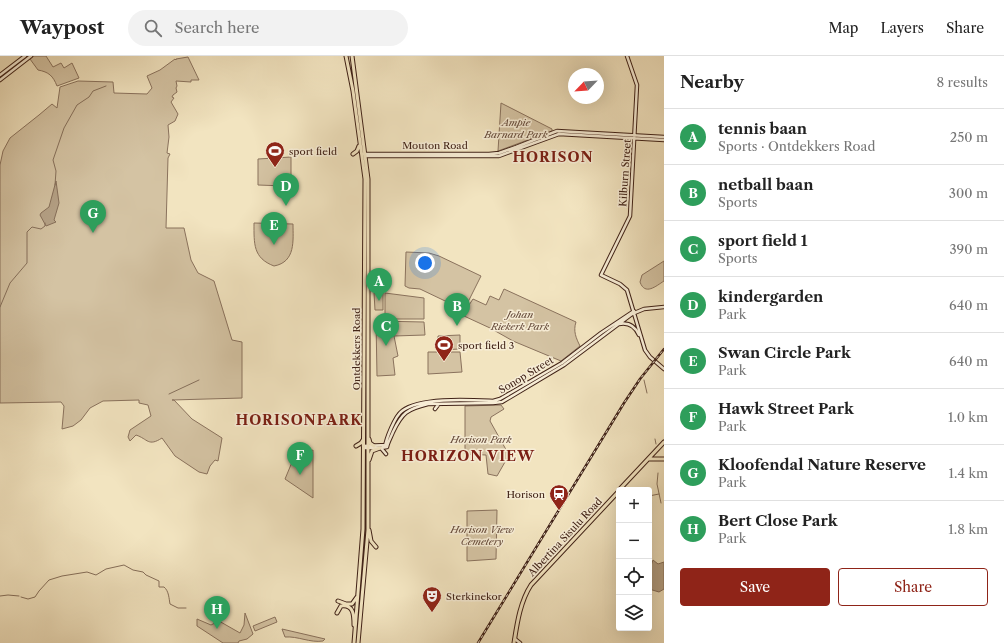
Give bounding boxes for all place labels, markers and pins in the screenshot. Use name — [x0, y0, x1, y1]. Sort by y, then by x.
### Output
sports icon: sport field — [264, 140, 286, 168]
place label: sport field — [289, 145, 337, 158]
pin: D — [273, 173, 299, 206]
pin: G — [80, 200, 106, 233]
pin: E — [261, 212, 287, 245]
pin: A — [366, 268, 392, 301]
pin: B — [444, 293, 470, 326]
pin: C — [373, 313, 399, 346]
sports icon: sport field 3 — [433, 334, 455, 362]
place label: sport field 3 — [458, 339, 514, 352]
pin: F — [287, 442, 313, 475]
station icon: Horison — [548, 483, 570, 511]
place label: Horison — [507, 488, 546, 501]
theatre icon: Sterkinekor — [421, 585, 443, 613]
place label: Sterkinekor — [446, 590, 503, 603]
pin: H — [204, 596, 230, 629]

